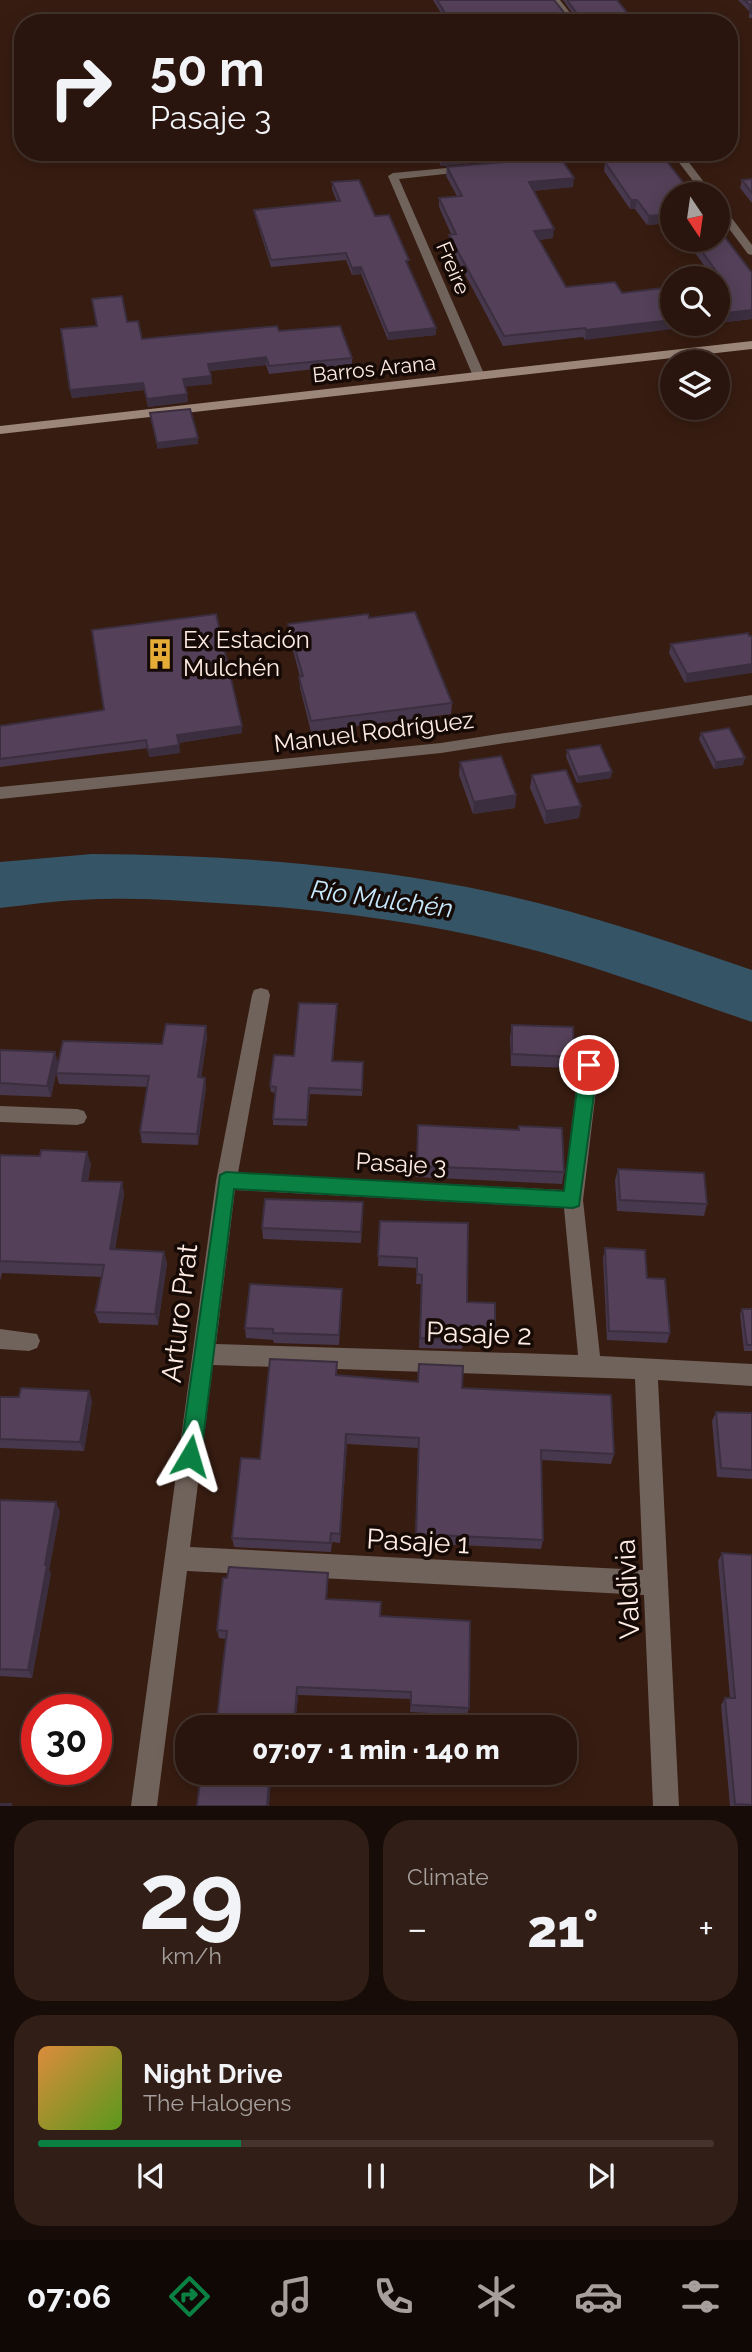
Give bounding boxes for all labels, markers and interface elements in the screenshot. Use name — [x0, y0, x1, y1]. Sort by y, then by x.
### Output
text: 50 m — [150, 40, 265, 97]
icon: right — [35, 42, 126, 133]
text: Pasaje 3 — [150, 99, 271, 136]
north arrow — [660, 182, 730, 252]
map controls — [660, 182, 730, 420]
street label: Freire — [431, 238, 476, 298]
button: search — [660, 266, 730, 336]
street label: Barros Arana — [311, 350, 437, 387]
button: layers — [660, 350, 730, 420]
place label: Ex Estación Mulchén — [183, 625, 310, 682]
building icon: Ex Estación Mulchén — [143, 637, 177, 671]
street label: Manuel Rodríguez — [272, 705, 476, 758]
water label: Río Mulchén — [309, 874, 455, 924]
pin — [559, 1035, 619, 1095]
icon: arrive — [570, 1046, 608, 1084]
street label: Pasaje 3 — [355, 1147, 447, 1180]
street label: Arturo Prat — [155, 1241, 204, 1384]
street label: Pasaje 2 — [426, 1315, 532, 1352]
position arrow — [153, 1419, 227, 1493]
street label: Pasaje 1 — [366, 1522, 470, 1561]
street label: Valdivia — [608, 1538, 647, 1640]
speed limit sign: 30 — [21, 1694, 112, 1785]
text: 07:07 · 1 min · 140 m — [252, 1735, 500, 1765]
text: 29 — [139, 1843, 244, 1950]
text: Climate — [407, 1863, 489, 1890]
text: 21° — [527, 1898, 598, 1959]
text: − — [407, 1906, 427, 1951]
text: + — [698, 1906, 714, 1951]
text: km/h — [161, 1942, 222, 1969]
text: Night Drive — [143, 2059, 282, 2089]
text: The Halogens — [143, 2089, 291, 2116]
icon: previous — [132, 2157, 170, 2195]
icon: pause — [357, 2157, 395, 2195]
icon: next — [582, 2157, 620, 2195]
icon: directions — [165, 2272, 214, 2321]
icon: music — [267, 2272, 316, 2321]
icon: phone — [369, 2272, 418, 2321]
icon: climate — [472, 2272, 521, 2321]
icon: car — [574, 2272, 623, 2321]
icon: filters — [676, 2272, 725, 2321]
text: 07:06 — [27, 2278, 111, 2315]

